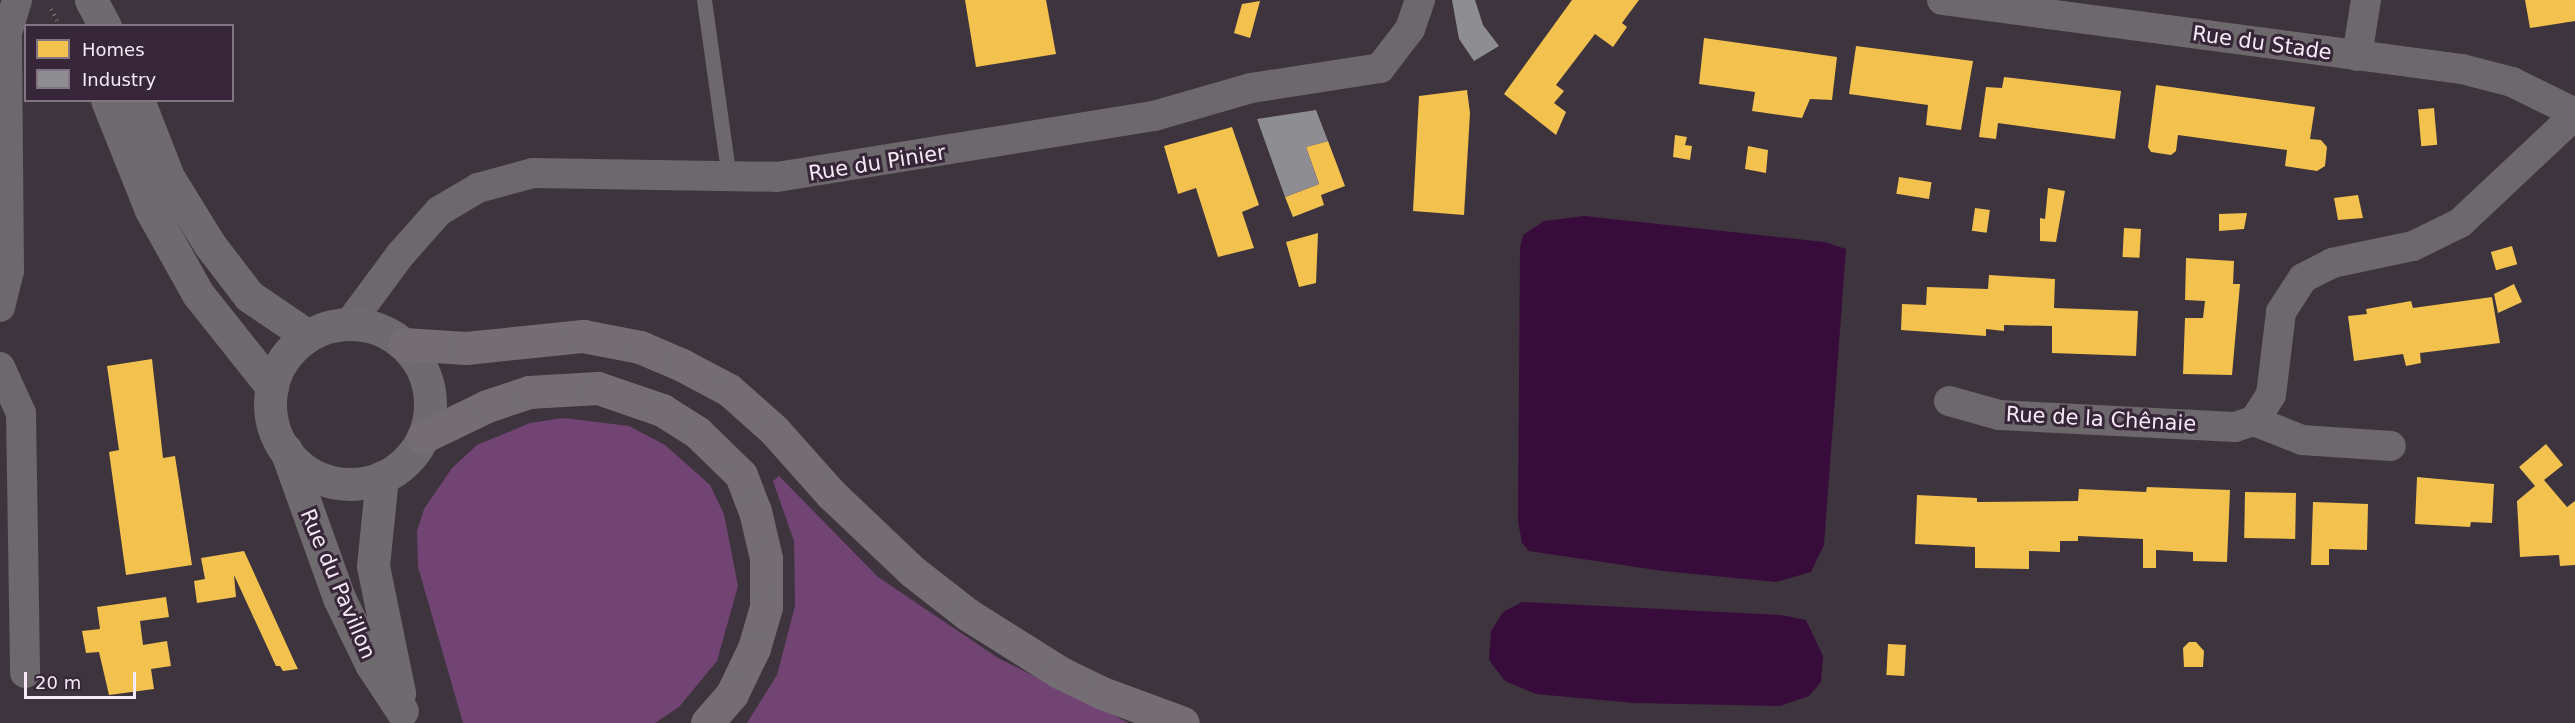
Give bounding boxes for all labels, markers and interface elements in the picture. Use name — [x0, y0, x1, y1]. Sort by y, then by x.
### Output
street label: Rue du Stade — [2191, 21, 2333, 65]
legend — [24, 24, 234, 102]
text: Homes — [82, 39, 145, 60]
text: Industry — [82, 69, 156, 90]
street label: Rue du Pinier — [807, 140, 947, 186]
street label: Rue de la Chênaie — [2005, 401, 2197, 437]
street label: Rue du Pavillon — [295, 505, 381, 663]
scale bar — [27, 660, 140, 698]
text: 20 m — [35, 672, 81, 693]

